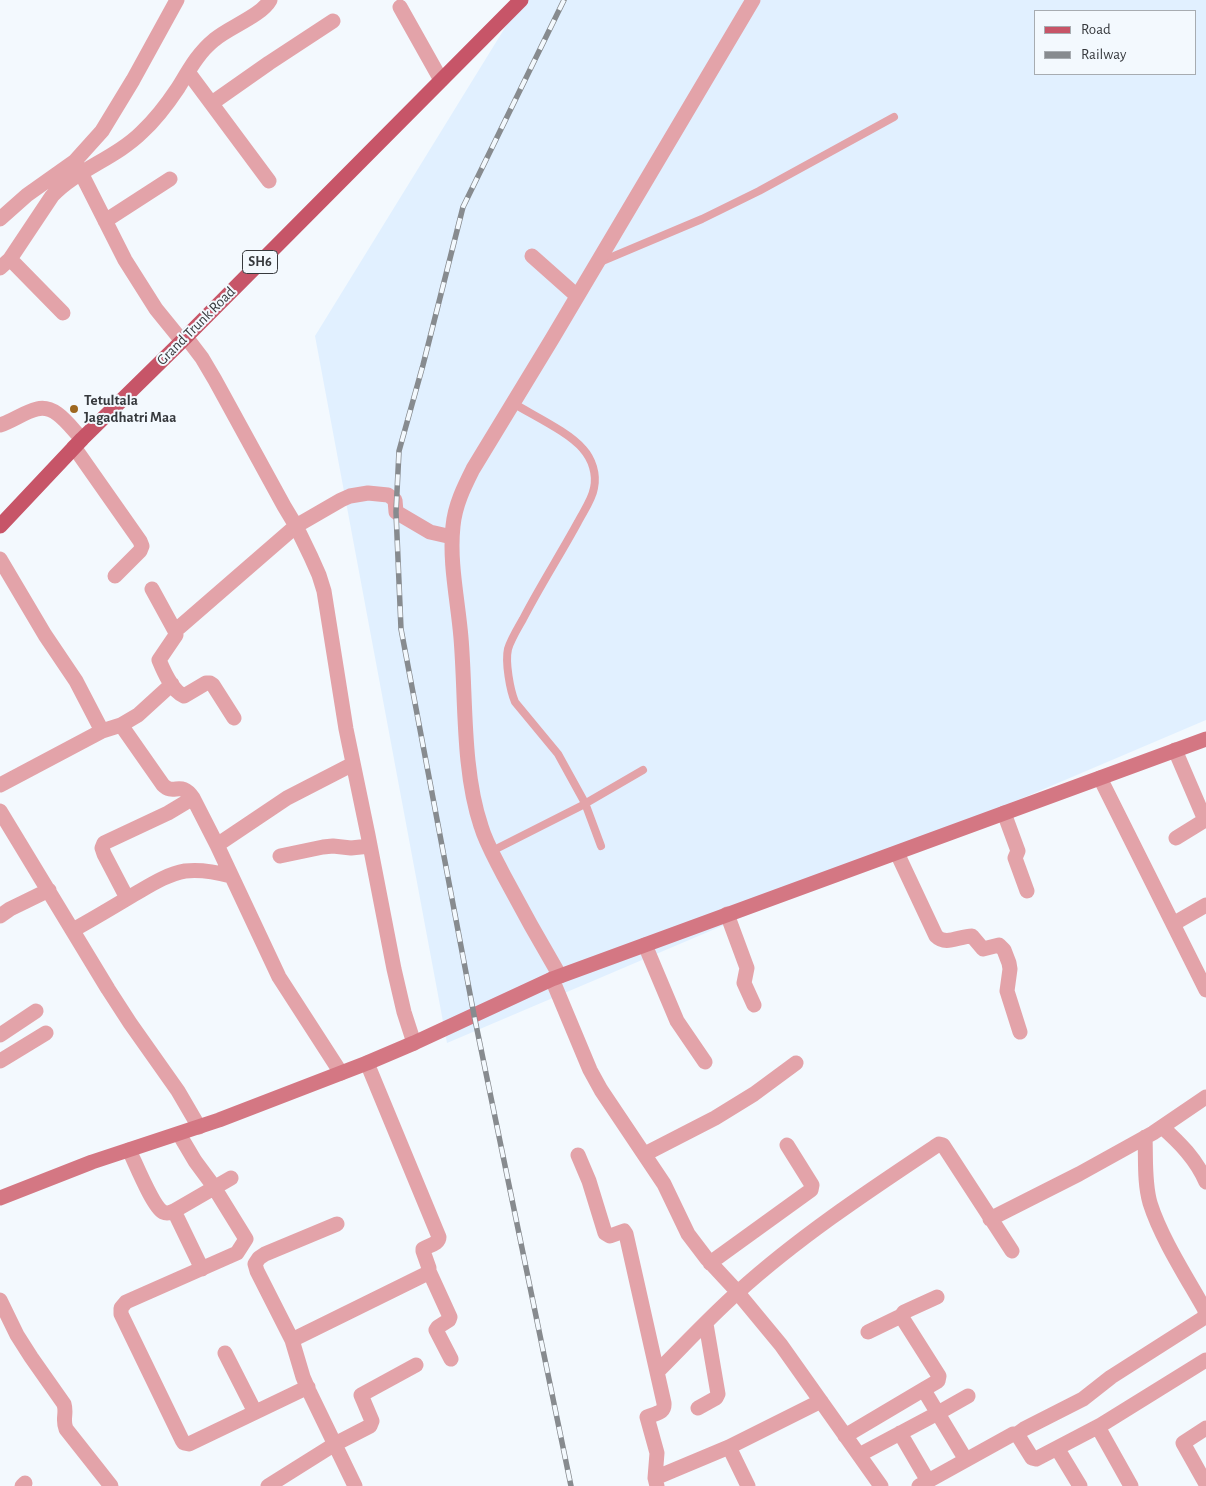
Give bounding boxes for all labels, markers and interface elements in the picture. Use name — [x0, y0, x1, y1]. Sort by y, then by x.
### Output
legend — [1034, 10, 1196, 75]
text: Road — [1081, 22, 1111, 37]
text: Railway — [1081, 47, 1126, 62]
road number: SH6 — [242, 250, 278, 274]
street label: Grand Trunk Road — [153, 283, 239, 369]
place label: Tetultala Jagadhatri Maa — [84, 391, 176, 426]
marker: Tetultala Jagadhatri Maa — [68, 403, 80, 415]

